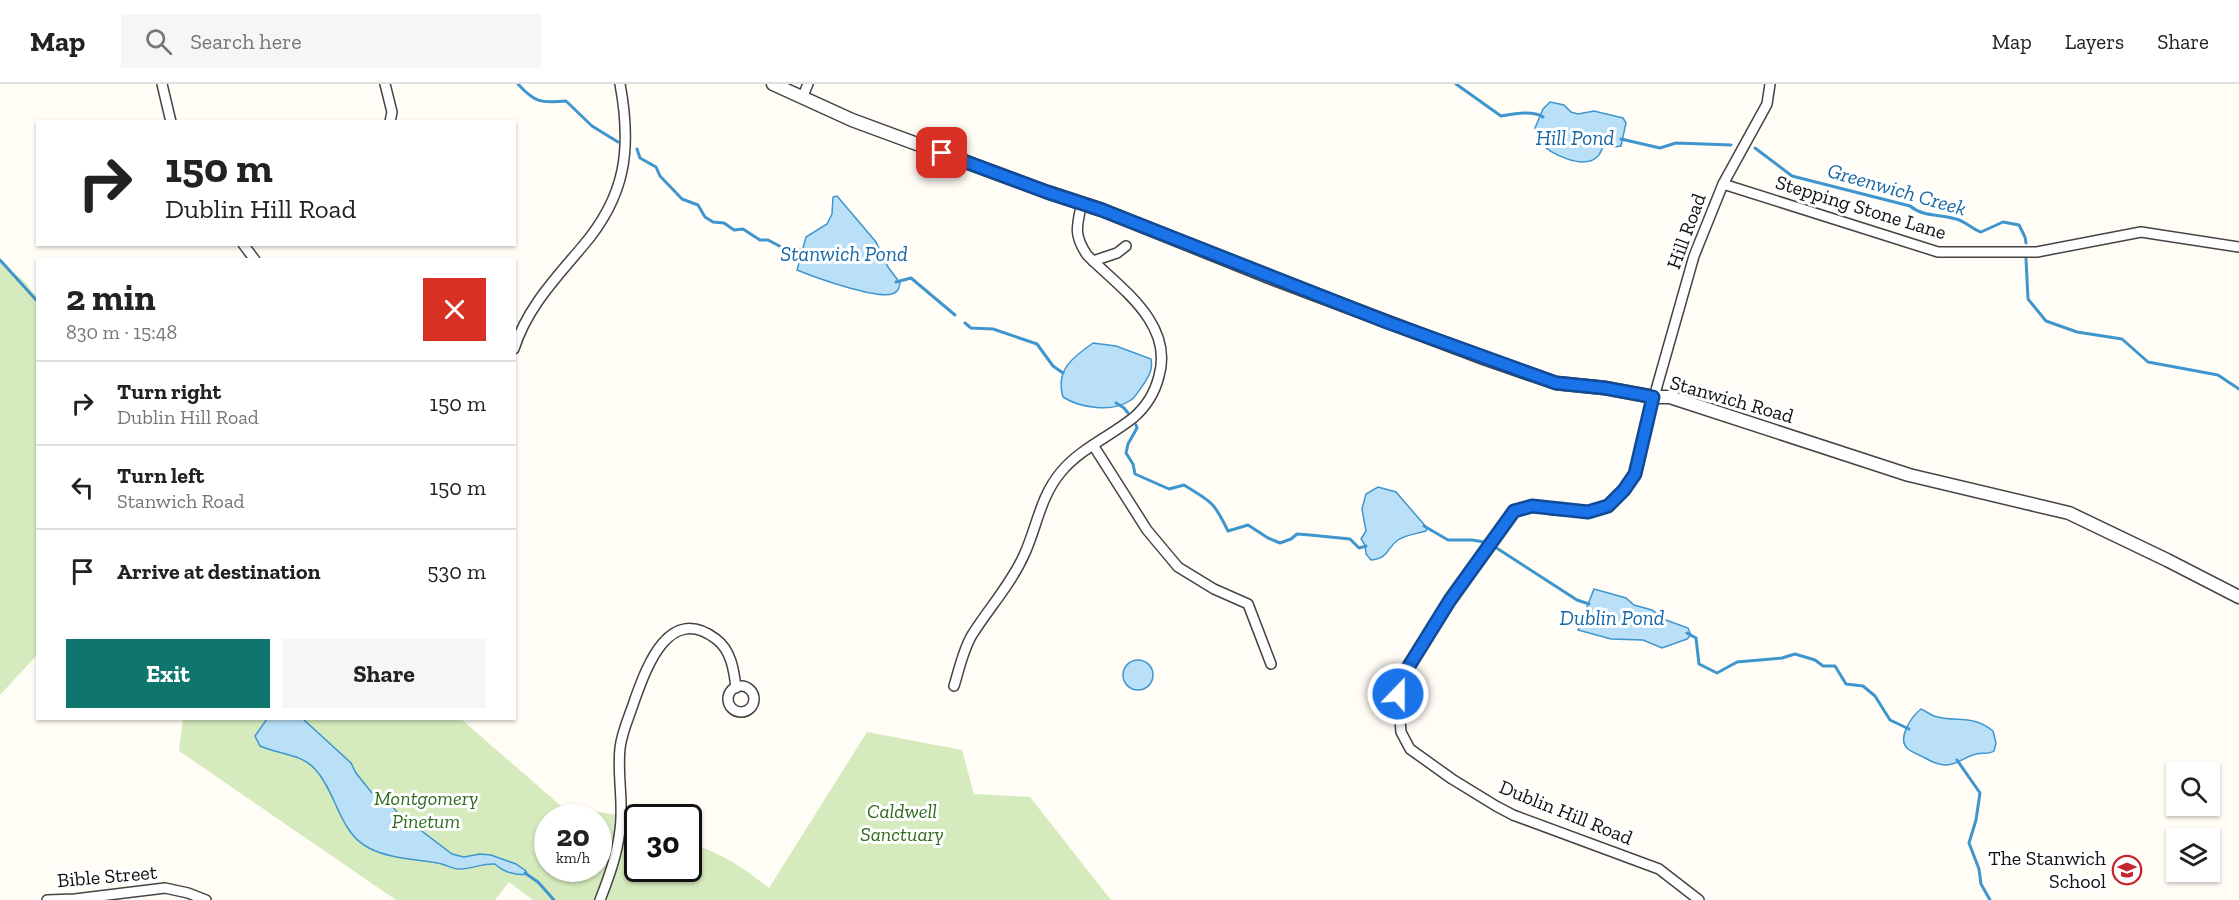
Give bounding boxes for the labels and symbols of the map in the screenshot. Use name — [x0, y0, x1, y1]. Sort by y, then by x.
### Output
water label: Hill Pond — [1536, 125, 1614, 150]
pin — [916, 127, 967, 178]
water label: Greenwich Creek — [1825, 157, 1969, 221]
street label: Stepping Stone Lane — [1773, 170, 1949, 244]
street label: Hill Road — [1661, 190, 1711, 272]
water label: Stanwich Pond — [780, 241, 908, 266]
street label: Stanwich Road — [1667, 370, 1797, 428]
water label: Dublin Pond — [1560, 605, 1665, 630]
position arrow — [1366, 662, 1430, 726]
street label: Dublin Hill Road — [1496, 774, 1636, 850]
park label: Montgomery Pinetum — [374, 786, 478, 833]
park label: Caldwell Sanctuary — [860, 799, 944, 846]
speed limit sign: 30 — [624, 804, 702, 882]
place label: The Stanwich School — [1988, 846, 2107, 893]
school or university icon: The Stanwich School — [2111, 854, 2143, 886]
street label: Bible Street — [56, 860, 159, 892]

